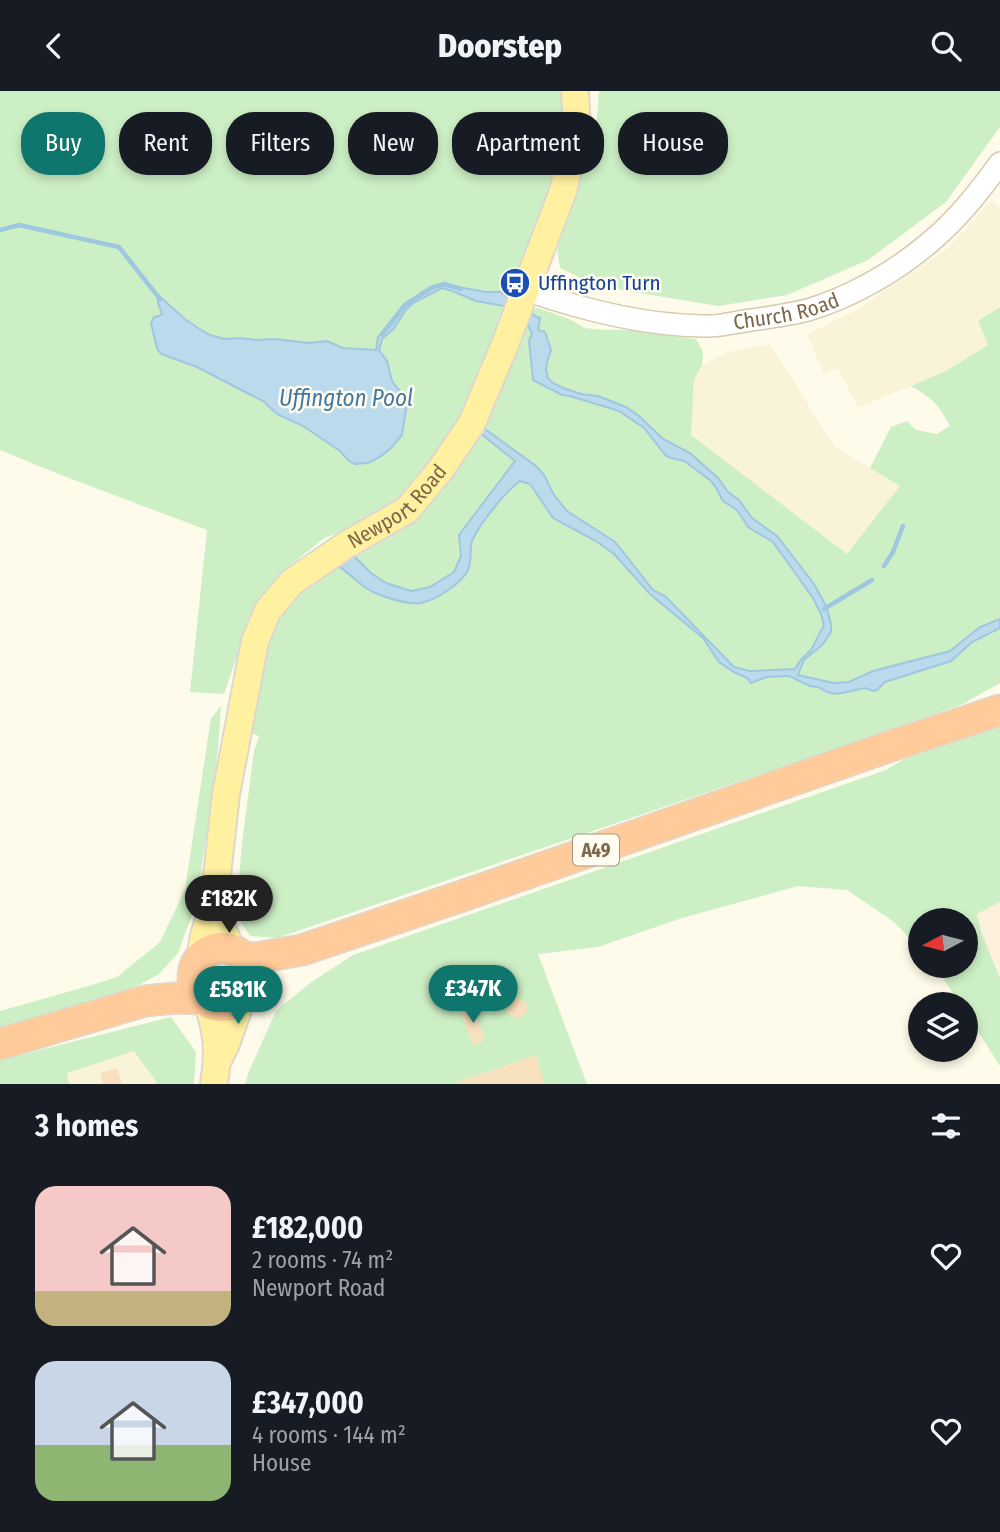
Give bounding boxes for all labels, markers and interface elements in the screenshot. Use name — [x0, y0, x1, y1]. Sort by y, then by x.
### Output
icon: back — [35, 27, 73, 65]
text: Doorstep — [438, 27, 562, 65]
icon: search — [927, 27, 965, 65]
chip: Buy — [21, 112, 105, 175]
chip: Rent — [119, 112, 212, 175]
chip: Filters — [226, 112, 334, 175]
chip: New — [348, 112, 438, 175]
chip: Apartment — [452, 112, 604, 175]
chip: House — [618, 112, 728, 175]
bus stop icon: Uffington Turn — [498, 266, 532, 300]
place label: Uffington Turn — [538, 270, 661, 296]
street label: Church Road — [731, 287, 843, 336]
water label: Uffington Pool — [279, 384, 413, 412]
street label: Newport Road — [343, 459, 452, 554]
road number: A49 — [573, 835, 619, 865]
pin: £182K — [180, 875, 278, 935]
text: £182K — [201, 884, 257, 912]
north arrow — [908, 908, 978, 978]
map controls — [908, 908, 978, 1062]
pin: £347K — [424, 965, 522, 1025]
pin: £581K — [189, 967, 287, 1026]
text: £347K — [445, 974, 501, 1002]
text: £581K — [210, 975, 266, 1003]
button: layers — [908, 992, 978, 1062]
icon: filters — [927, 1107, 965, 1145]
text: 3 homes — [35, 1108, 138, 1144]
text: £182,000 — [252, 1210, 363, 1246]
icon: home — [91, 1214, 175, 1298]
icon: heart — [927, 1237, 965, 1275]
text: 2 rooms · 74 m² — [252, 1246, 393, 1274]
text: Newport Road — [252, 1274, 385, 1302]
text: £347,000 — [252, 1385, 364, 1421]
icon: home — [91, 1389, 175, 1473]
icon: heart — [927, 1412, 965, 1450]
text: 4 rooms · 144 m² — [252, 1421, 406, 1449]
text: House — [252, 1449, 311, 1477]

